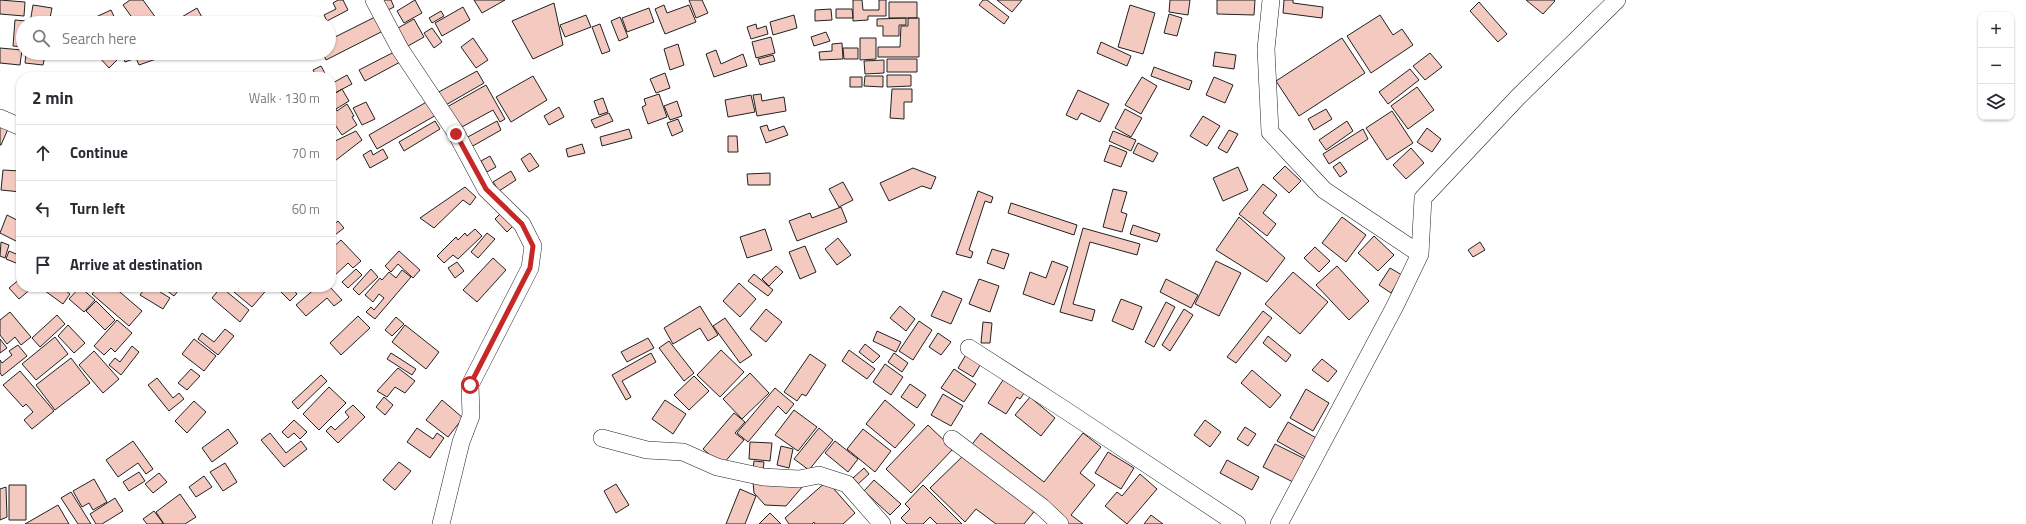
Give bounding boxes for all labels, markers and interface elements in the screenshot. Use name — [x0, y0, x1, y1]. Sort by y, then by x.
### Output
map controls — [1978, 12, 2014, 120]
button: + — [1978, 12, 2014, 48]
search box — [16, 16, 336, 60]
icon: search — [30, 27, 52, 49]
text: Search here — [62, 27, 136, 50]
button: − — [1978, 48, 2014, 84]
button: layers — [1978, 84, 2014, 120]
text: 2 min — [32, 85, 73, 111]
text: Walk · 130 m — [249, 88, 320, 108]
route end — [447, 125, 465, 143]
text: Continue — [70, 141, 128, 164]
icon: ahead — [32, 142, 54, 164]
text: 70 m — [292, 143, 320, 163]
text: Turn left — [70, 197, 125, 220]
icon: left — [32, 198, 54, 220]
text: 60 m — [292, 199, 320, 219]
text: Arrive at destination — [70, 253, 203, 276]
icon: arrive — [32, 254, 54, 276]
route start — [461, 376, 479, 394]

